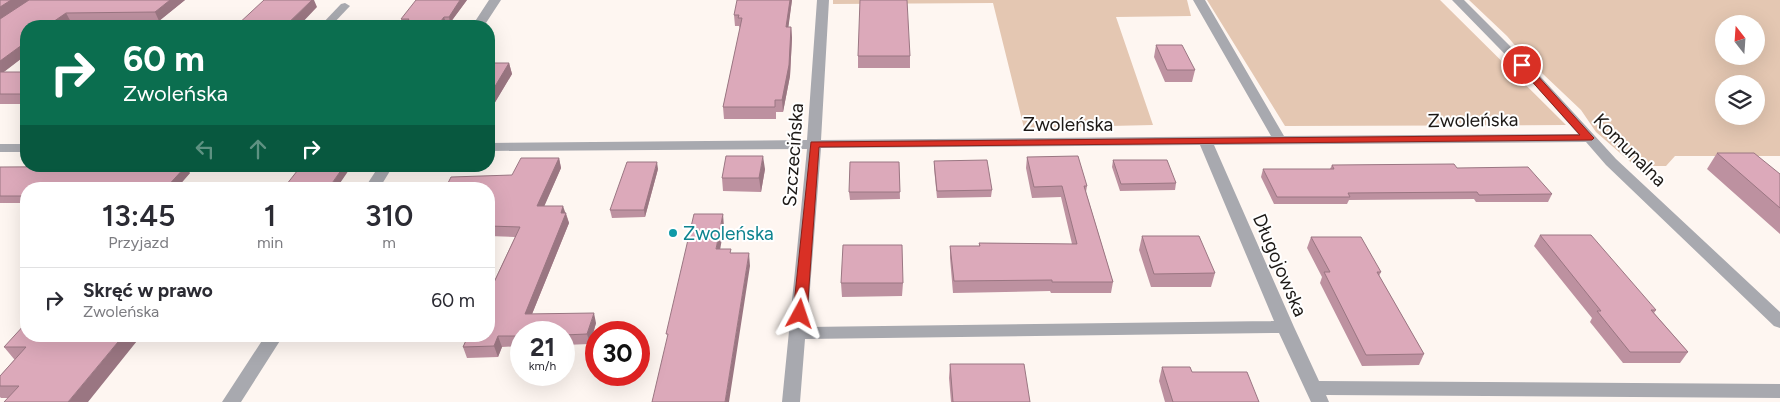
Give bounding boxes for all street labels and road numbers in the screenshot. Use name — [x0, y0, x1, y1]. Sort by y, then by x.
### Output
street label: Szczecińska — [778, 102, 808, 208]
street label: Zwoleńska — [1428, 108, 1518, 132]
street label: Komunalna — [1589, 109, 1671, 191]
street label: Zwoleńska — [1023, 113, 1113, 136]
street label: Długojowska — [1248, 210, 1312, 320]

